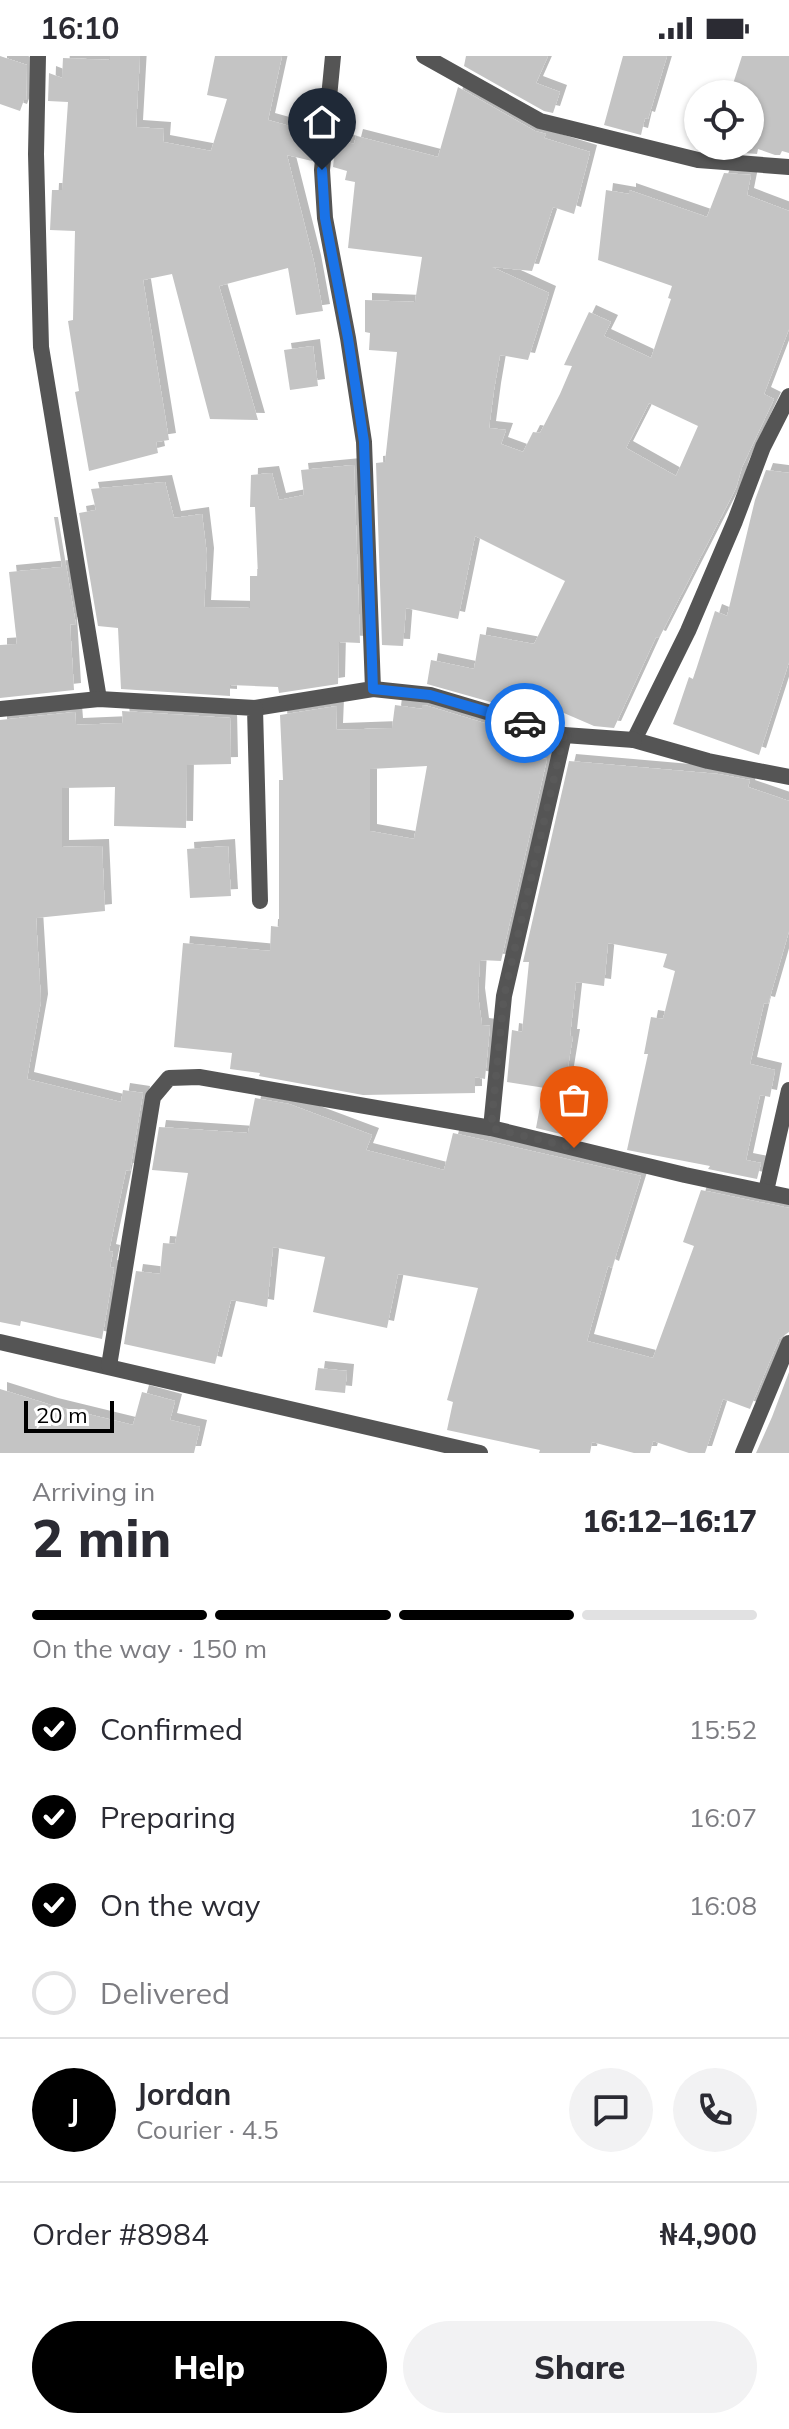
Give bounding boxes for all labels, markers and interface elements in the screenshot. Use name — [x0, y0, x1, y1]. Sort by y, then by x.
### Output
text: 16:10 — [40, 9, 119, 47]
map controls — [684, 80, 764, 160]
button: locate — [684, 80, 764, 160]
pin — [288, 88, 356, 170]
icon: home — [300, 100, 344, 144]
courier — [485, 683, 565, 763]
icon: car — [503, 701, 547, 745]
pin — [540, 1066, 608, 1148]
icon: bag — [552, 1078, 596, 1122]
scale bar — [24, 1397, 114, 1433]
text: 20 m — [36, 1401, 87, 1429]
text: Arriving in — [32, 1475, 155, 1508]
text: 16:12–16:17 — [582, 1502, 757, 1540]
text: 2 min — [32, 1505, 171, 1570]
text: On the way · 150 m — [32, 1632, 267, 1665]
icon: check — [32, 1707, 76, 1751]
text: Confirmed — [100, 1710, 243, 1748]
text: 15:52 — [689, 1713, 757, 1746]
icon: check — [32, 1795, 76, 1839]
text: Preparing — [100, 1798, 236, 1836]
text: 16:07 — [689, 1801, 757, 1834]
icon: check — [32, 1883, 76, 1927]
text: On the way — [100, 1886, 260, 1924]
text: 16:08 — [689, 1889, 757, 1922]
text: Delivered — [100, 1974, 230, 2012]
button: chat — [569, 2068, 653, 2152]
button: phone — [673, 2068, 757, 2152]
text: Jordan — [136, 2075, 231, 2113]
text: J — [69, 2091, 79, 2129]
text: Courier · 4.5 — [136, 2113, 279, 2146]
text: Order #8984 — [32, 2215, 209, 2253]
text: ₦4,900 — [660, 2215, 757, 2253]
button: Help — [32, 2321, 387, 2413]
button: Share — [403, 2321, 757, 2413]

